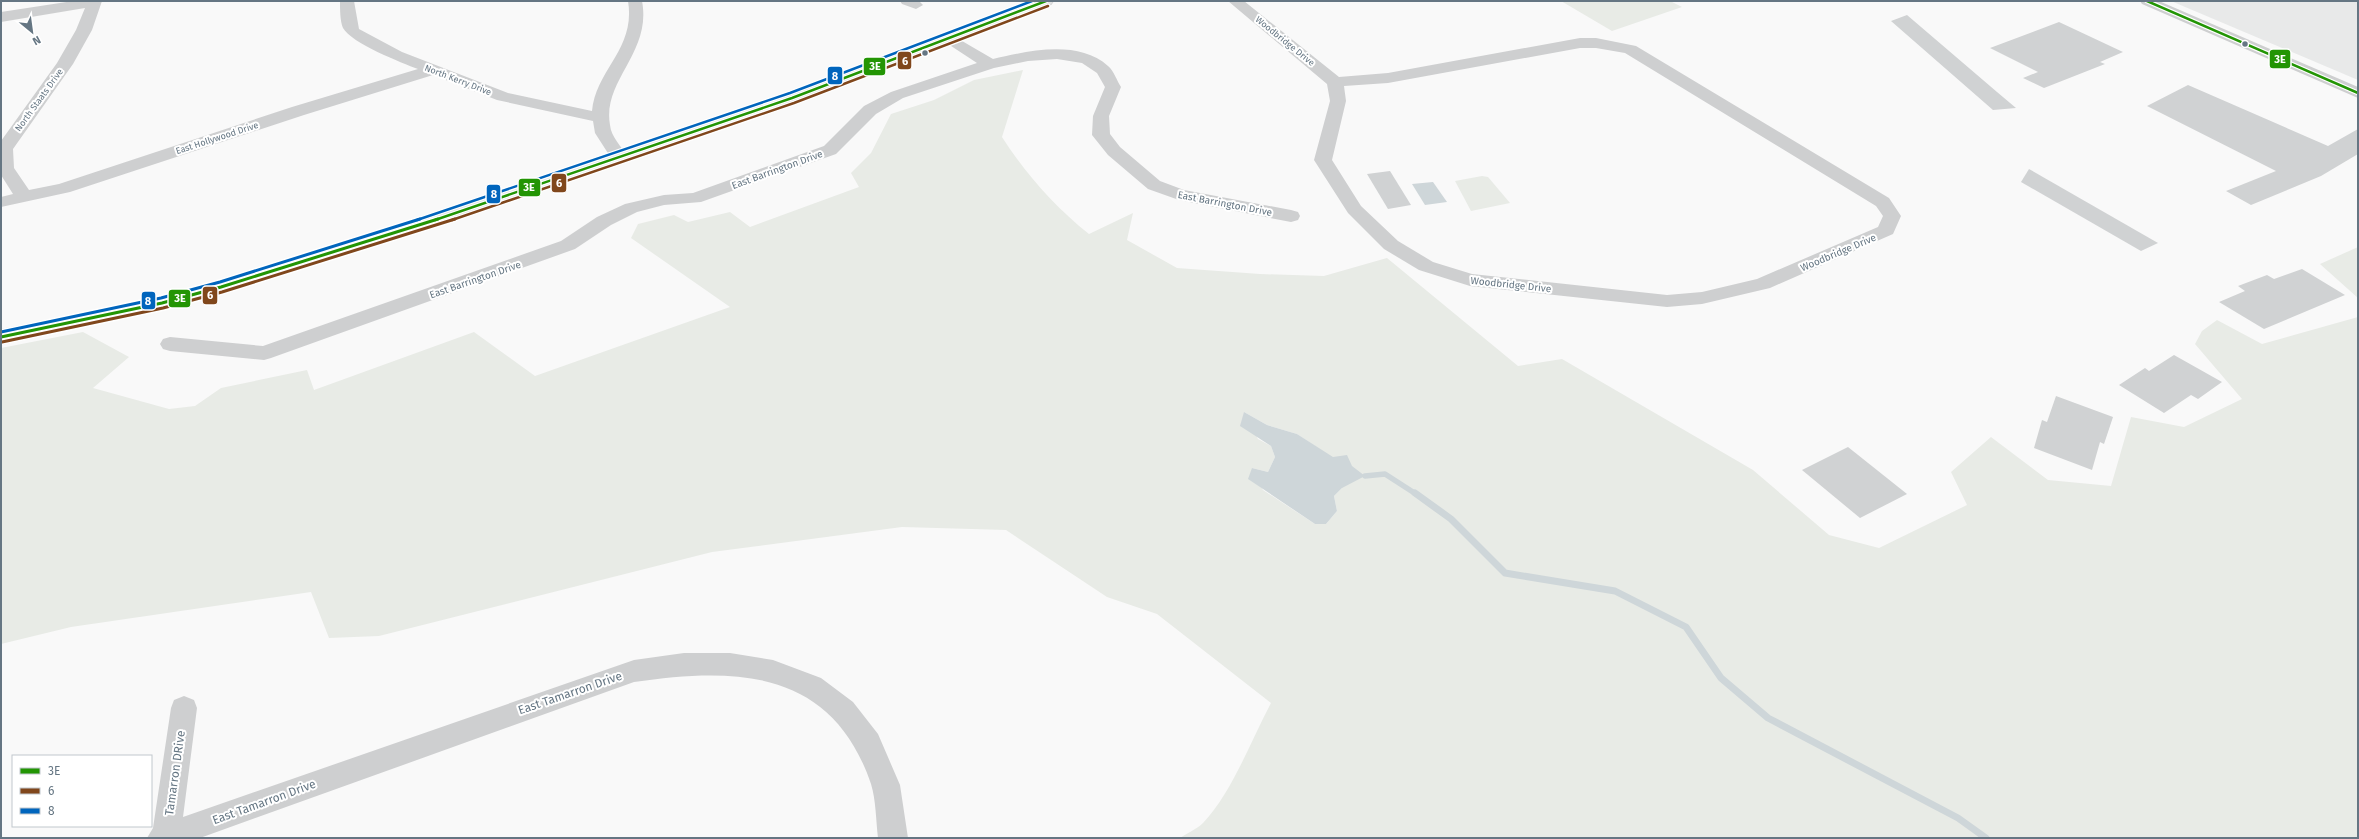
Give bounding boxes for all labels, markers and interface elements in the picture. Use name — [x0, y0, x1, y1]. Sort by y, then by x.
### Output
north arrow — [12, 12, 52, 52]
street label: Woodbridge Drive — [1254, 14, 1317, 68]
text: N — [30, 33, 43, 48]
unlabelled marker — [2240, 39, 2250, 49]
unlabelled marker — [920, 48, 930, 58]
line badge: 3E — [2269, 49, 2291, 69]
line badge: 6 — [897, 51, 912, 70]
text: 3E — [2273, 53, 2286, 66]
text: 6 — [902, 55, 908, 68]
line badge: 3E — [863, 57, 886, 76]
text: 3E — [868, 60, 881, 73]
street label: North Kerry Drive — [423, 63, 493, 97]
line badge: 8 — [827, 66, 843, 85]
street label: North Staats Drive — [13, 67, 65, 133]
text: 8 — [832, 70, 839, 83]
street label: East Hollywood Drive — [174, 120, 260, 156]
street label: East Barrington Drive — [730, 148, 824, 192]
line badge: 6 — [551, 173, 567, 193]
text: 6 — [556, 177, 562, 190]
line badge: 3E — [518, 178, 541, 197]
text: 3E — [522, 181, 535, 194]
line badge: 8 — [486, 184, 501, 204]
text: 8 — [491, 188, 498, 201]
street label: East Barrington Drive — [1177, 189, 1273, 219]
street label: Woodbridge Drive — [1799, 232, 1878, 274]
street label: East Barrington Drive — [428, 259, 523, 301]
street label: Woodbridge Drive — [1470, 275, 1552, 295]
line badge: 6 — [202, 286, 218, 305]
line badge: 3E — [168, 289, 191, 308]
text: 6 — [207, 289, 213, 302]
line badge: 8 — [141, 291, 156, 310]
text: 3E — [173, 292, 186, 305]
text: 8 — [145, 295, 152, 308]
street label: East Tamarron Drive — [516, 669, 624, 717]
street label: Tamarron DRive — [162, 730, 188, 816]
legend — [12, 755, 152, 827]
text: 3E — [48, 764, 60, 778]
street label: East Tamarron Drive — [210, 777, 318, 827]
text: 6 — [48, 784, 54, 798]
text: 8 — [48, 804, 55, 818]

